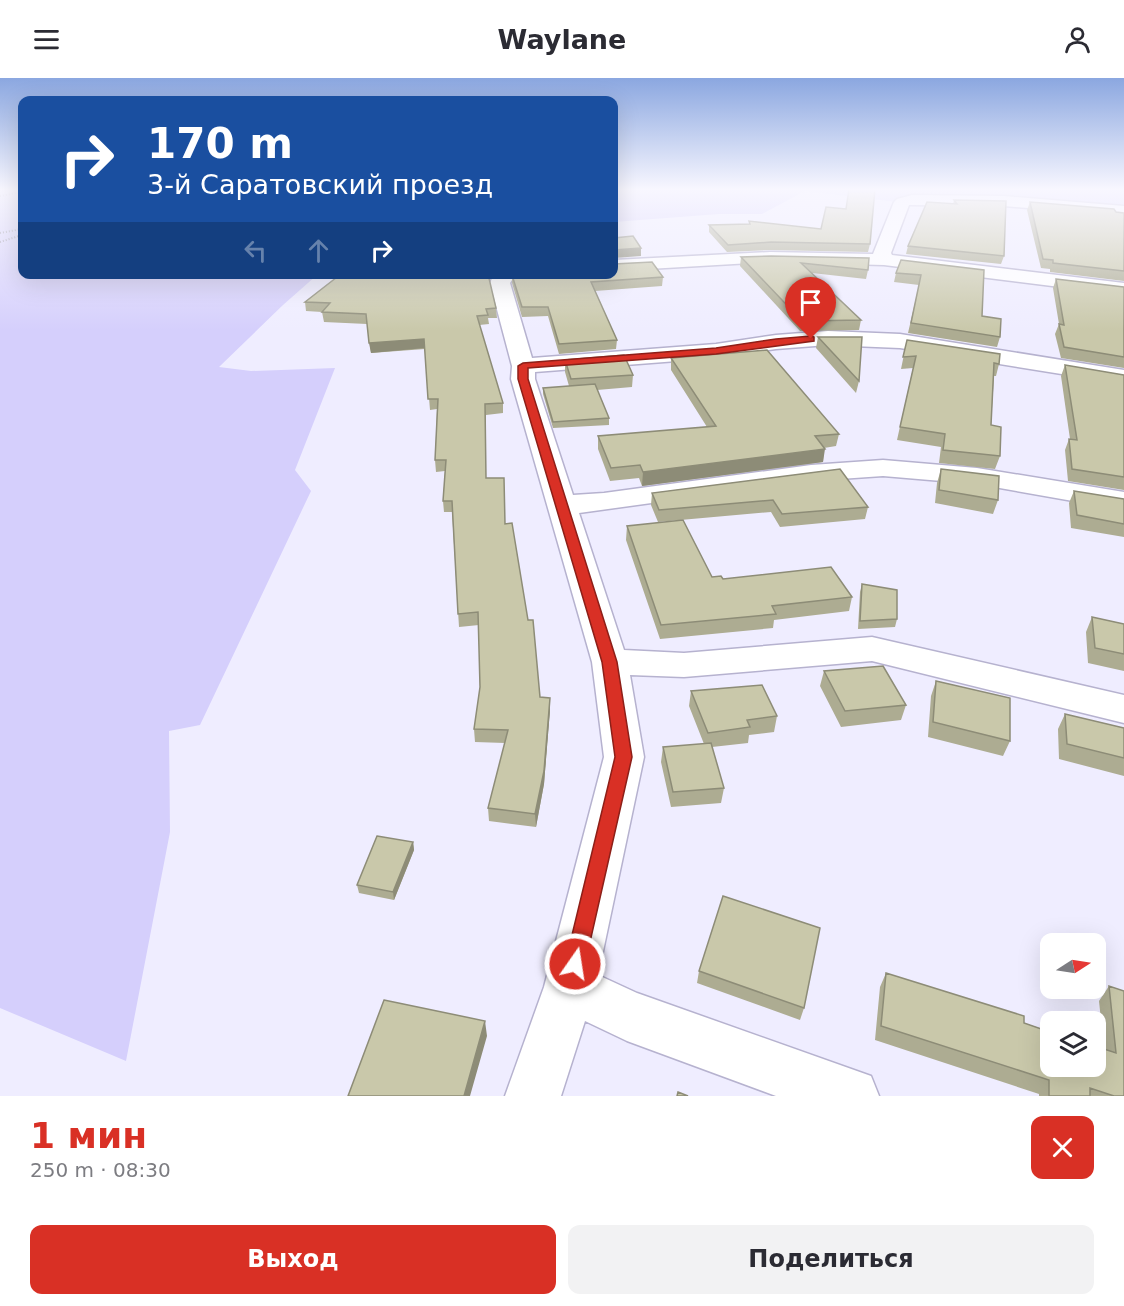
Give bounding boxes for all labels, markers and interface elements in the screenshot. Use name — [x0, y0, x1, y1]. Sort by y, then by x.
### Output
icon: menu — [30, 23, 63, 56]
icon: person — [1061, 23, 1094, 56]
text: Waylane — [498, 24, 626, 55]
text: 170 m — [147, 119, 293, 168]
icon: right — [48, 120, 126, 198]
text: 3-й Саратовский проезд — [147, 169, 493, 200]
icon: left — [239, 234, 272, 267]
icon: ahead — [302, 234, 335, 267]
icon: right — [365, 234, 398, 267]
pin — [785, 277, 836, 339]
icon: arrive — [794, 286, 827, 319]
position arrow — [543, 932, 607, 996]
north arrow — [1040, 933, 1106, 999]
map controls — [1040, 933, 1106, 1077]
button: layers — [1040, 1011, 1106, 1077]
text: 1 мин — [30, 1115, 147, 1156]
button: close — [1031, 1116, 1094, 1179]
text: 250 m · 08:30 — [30, 1158, 171, 1182]
button: Выход — [30, 1225, 556, 1294]
button: Поделиться — [568, 1225, 1094, 1294]

